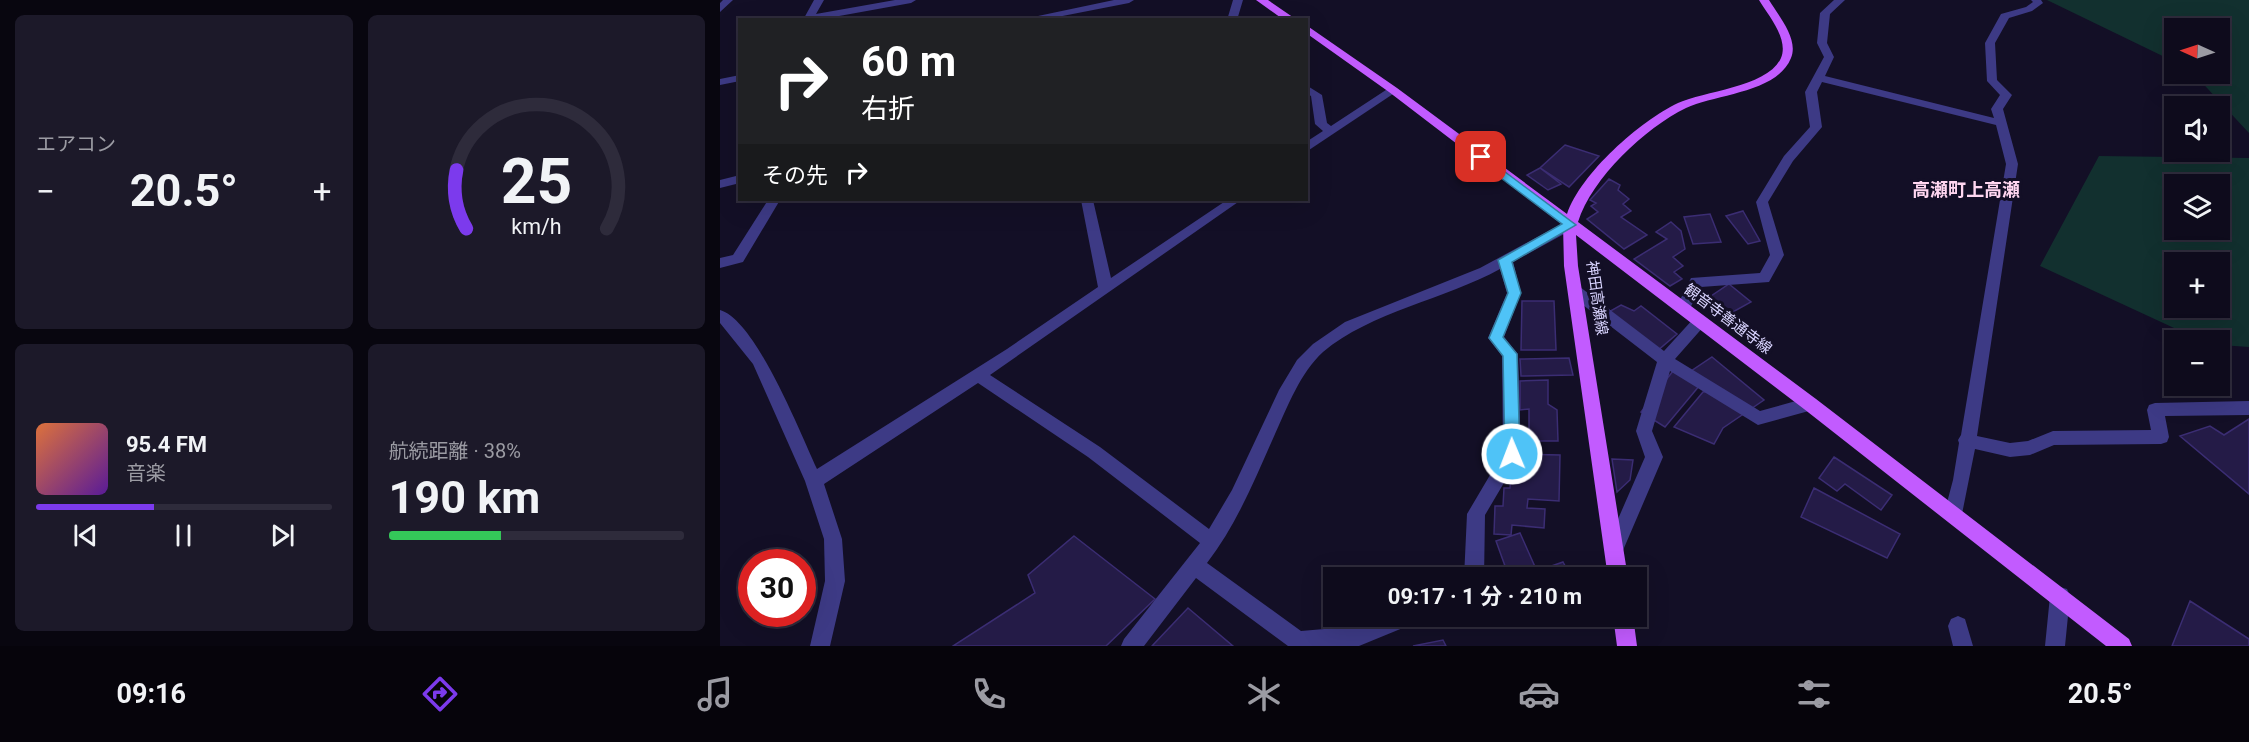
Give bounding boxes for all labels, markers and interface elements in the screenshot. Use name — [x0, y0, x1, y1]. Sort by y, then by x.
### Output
north arrow — [2164, 18, 2230, 84]
map controls — [2164, 18, 2230, 396]
text: 60 m — [861, 37, 956, 86]
icon: right — [762, 42, 840, 120]
text: 右折 — [861, 93, 915, 125]
button: sound — [2164, 96, 2230, 162]
pin — [1455, 131, 1506, 182]
text: エアコン — [36, 132, 116, 156]
icon: arrive — [1464, 140, 1497, 173]
text: 25 — [500, 145, 572, 218]
icon: right — [840, 156, 873, 189]
text: その先 — [762, 163, 828, 188]
text: 20.5° — [130, 164, 238, 217]
text: − — [36, 172, 55, 211]
text: + — [313, 172, 332, 211]
button: layers — [2164, 174, 2230, 240]
district label: 高瀬町上高瀬 — [1912, 179, 2020, 200]
text: km/h — [511, 214, 561, 239]
button: + — [2164, 252, 2230, 318]
street label: 神田高瀬線 — [1583, 260, 1611, 336]
street label: 観音寺善通寺線 — [1681, 280, 1775, 358]
button: − — [2164, 330, 2230, 396]
position arrow — [1480, 422, 1544, 486]
text: 95.4 FM — [126, 432, 207, 457]
text: 航続距離 · 38% — [389, 439, 521, 463]
text: 音楽 — [126, 461, 166, 485]
text: 190 km — [389, 471, 540, 524]
icon: previous — [69, 519, 102, 552]
icon: pause — [167, 519, 200, 552]
icon: next — [266, 519, 299, 552]
speed limit sign: 30 — [738, 549, 816, 627]
text: 09:17 · 1 分 · 210 m — [1388, 584, 1582, 609]
icon: directions — [419, 673, 461, 715]
icon: music — [694, 673, 736, 715]
icon: phone — [968, 673, 1010, 715]
icon: climate — [1243, 673, 1285, 715]
icon: car — [1518, 673, 1560, 715]
icon: filters — [1793, 673, 1835, 715]
text: 09:16 — [116, 678, 186, 710]
text: 20.5° — [2068, 678, 2133, 710]

